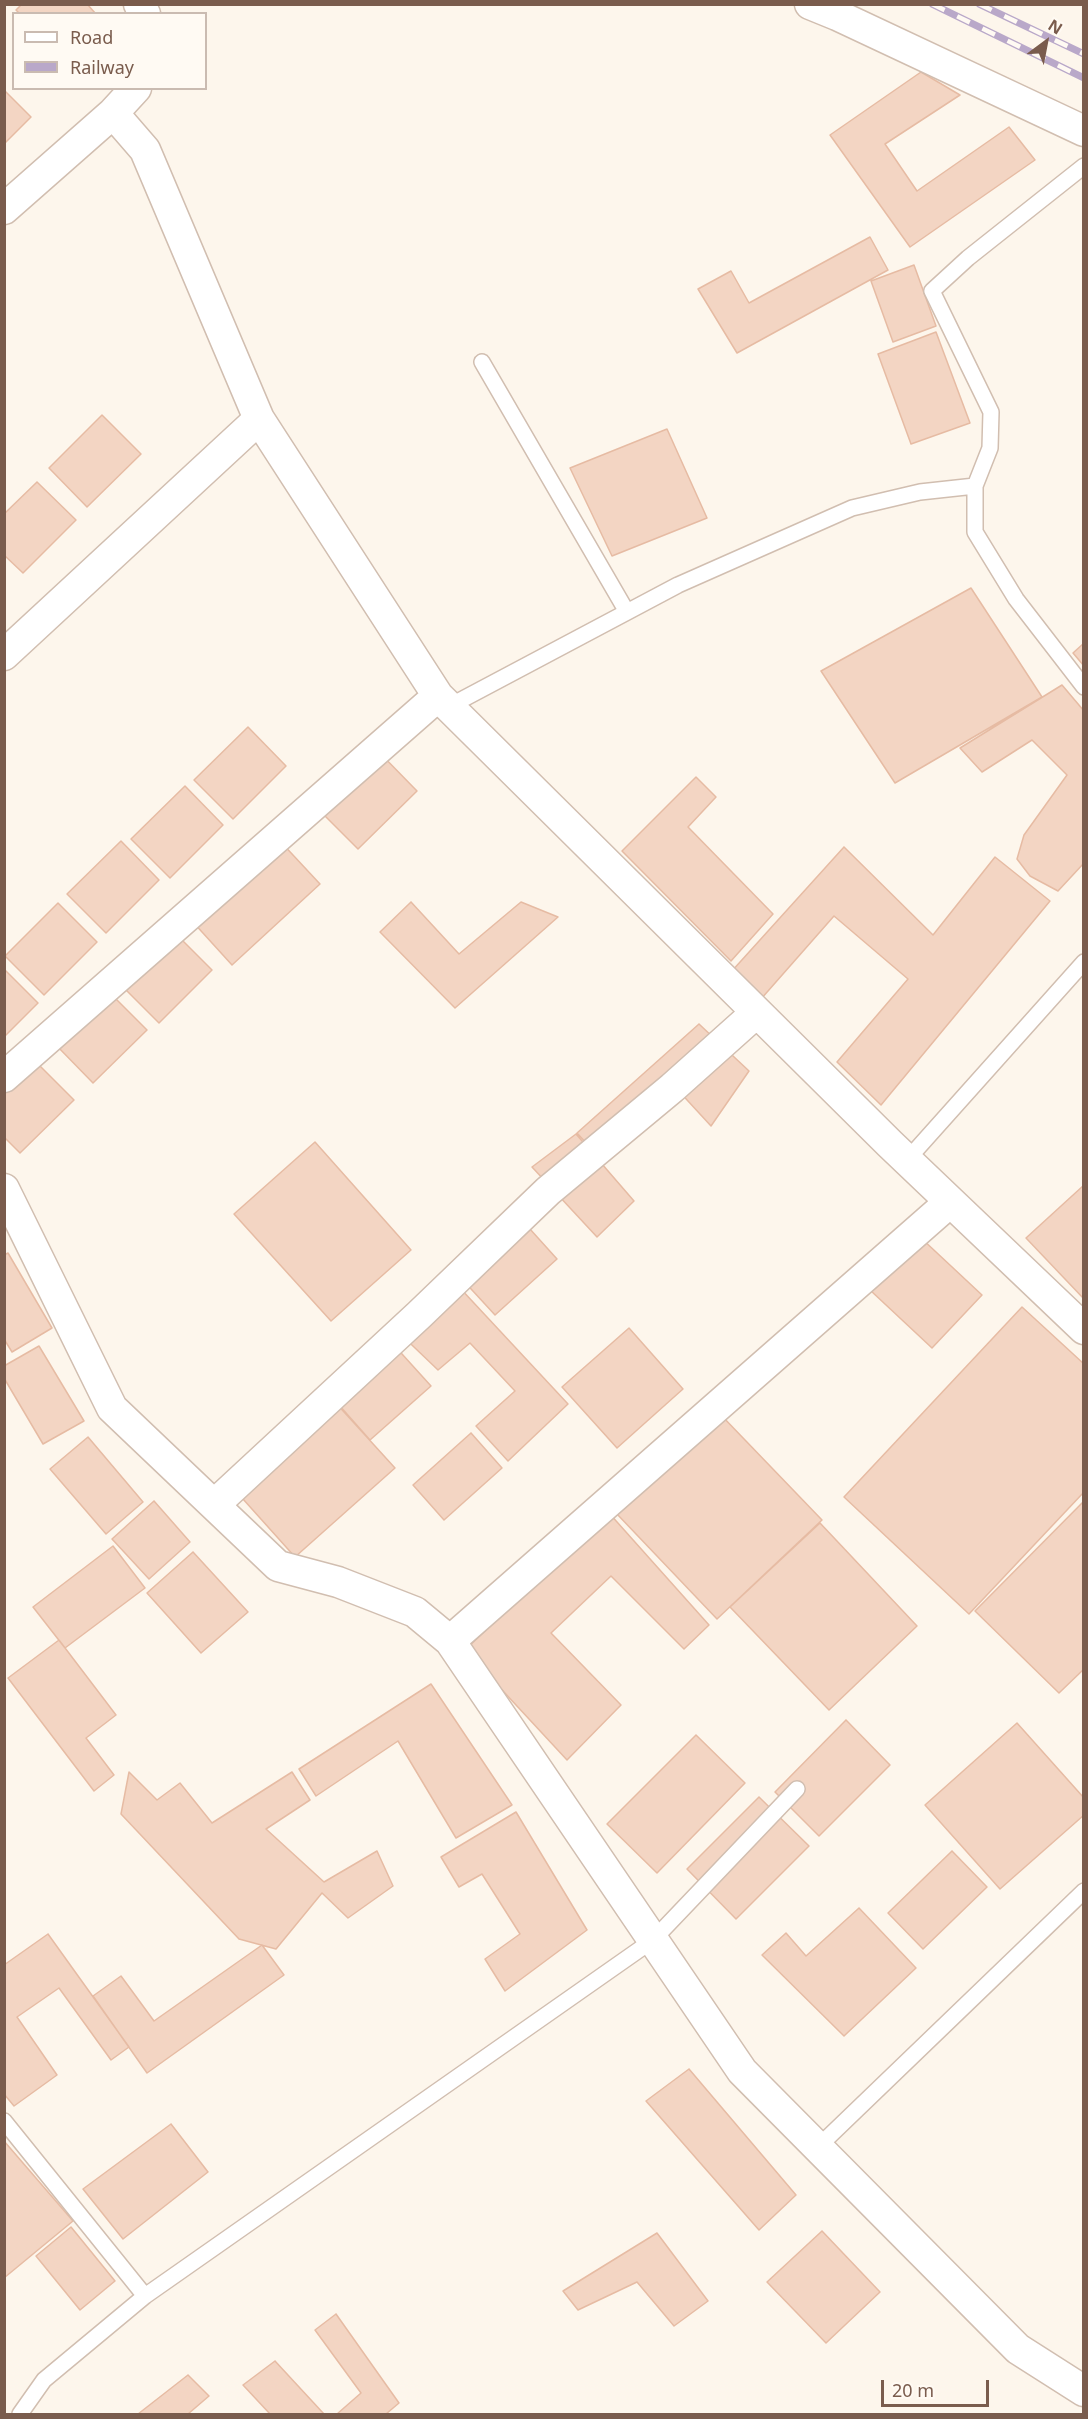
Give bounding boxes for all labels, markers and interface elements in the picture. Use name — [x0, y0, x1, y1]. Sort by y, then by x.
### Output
legend — [12, 12, 207, 90]
north arrow — [1016, 12, 1076, 72]
text: N — [1044, 14, 1067, 40]
text: Road — [70, 25, 113, 49]
text: Railway — [70, 55, 134, 79]
scale bar — [884, 2368, 992, 2406]
text: 20 m — [892, 2378, 934, 2402]

